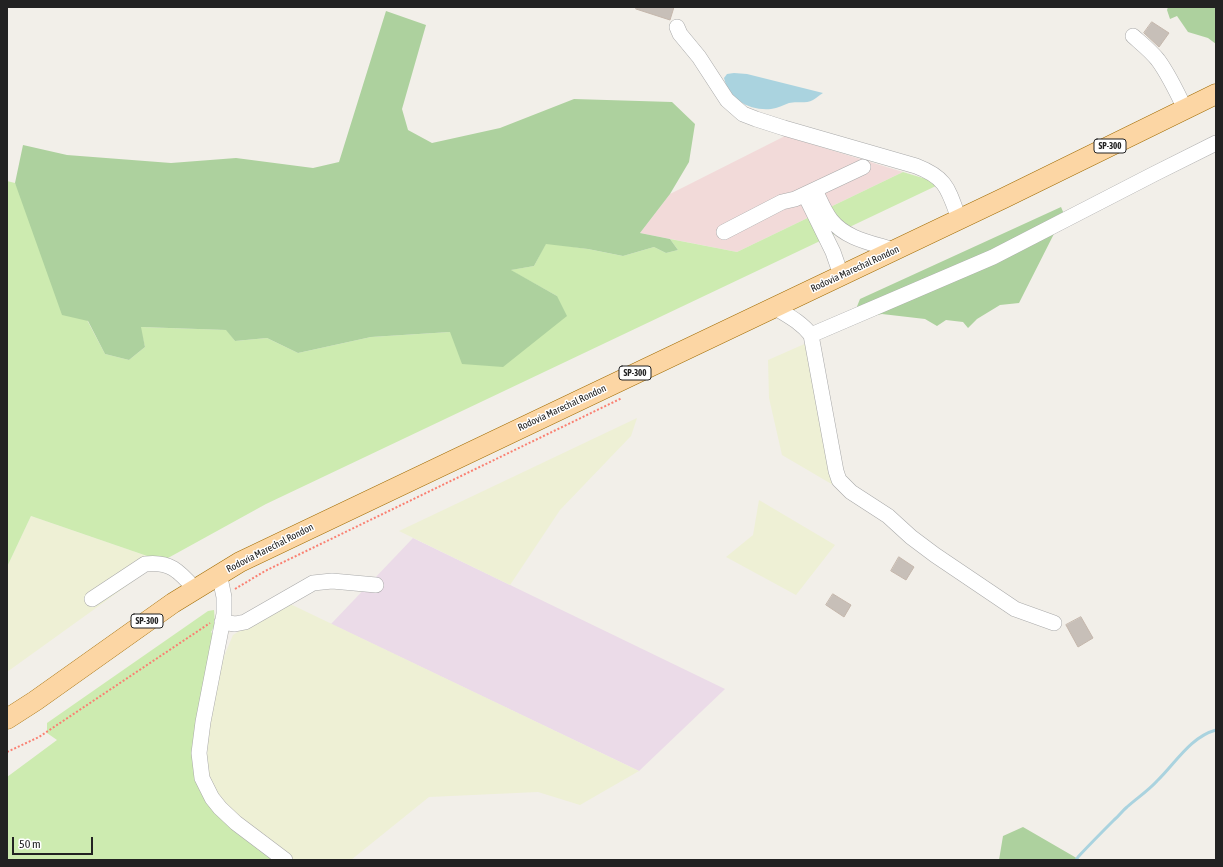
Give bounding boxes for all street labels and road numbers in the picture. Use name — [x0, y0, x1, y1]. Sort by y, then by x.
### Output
road number: SP-300 — [1094, 139, 1126, 153]
street label: Rodovia Marechal Rondon — [809, 243, 901, 295]
road number: SP-300 — [619, 366, 651, 380]
street label: Rodovia Marechal Rondon — [516, 382, 608, 434]
street label: Rodovia Marechal Rondon — [224, 521, 316, 575]
road number: SP-300 — [131, 614, 163, 628]

